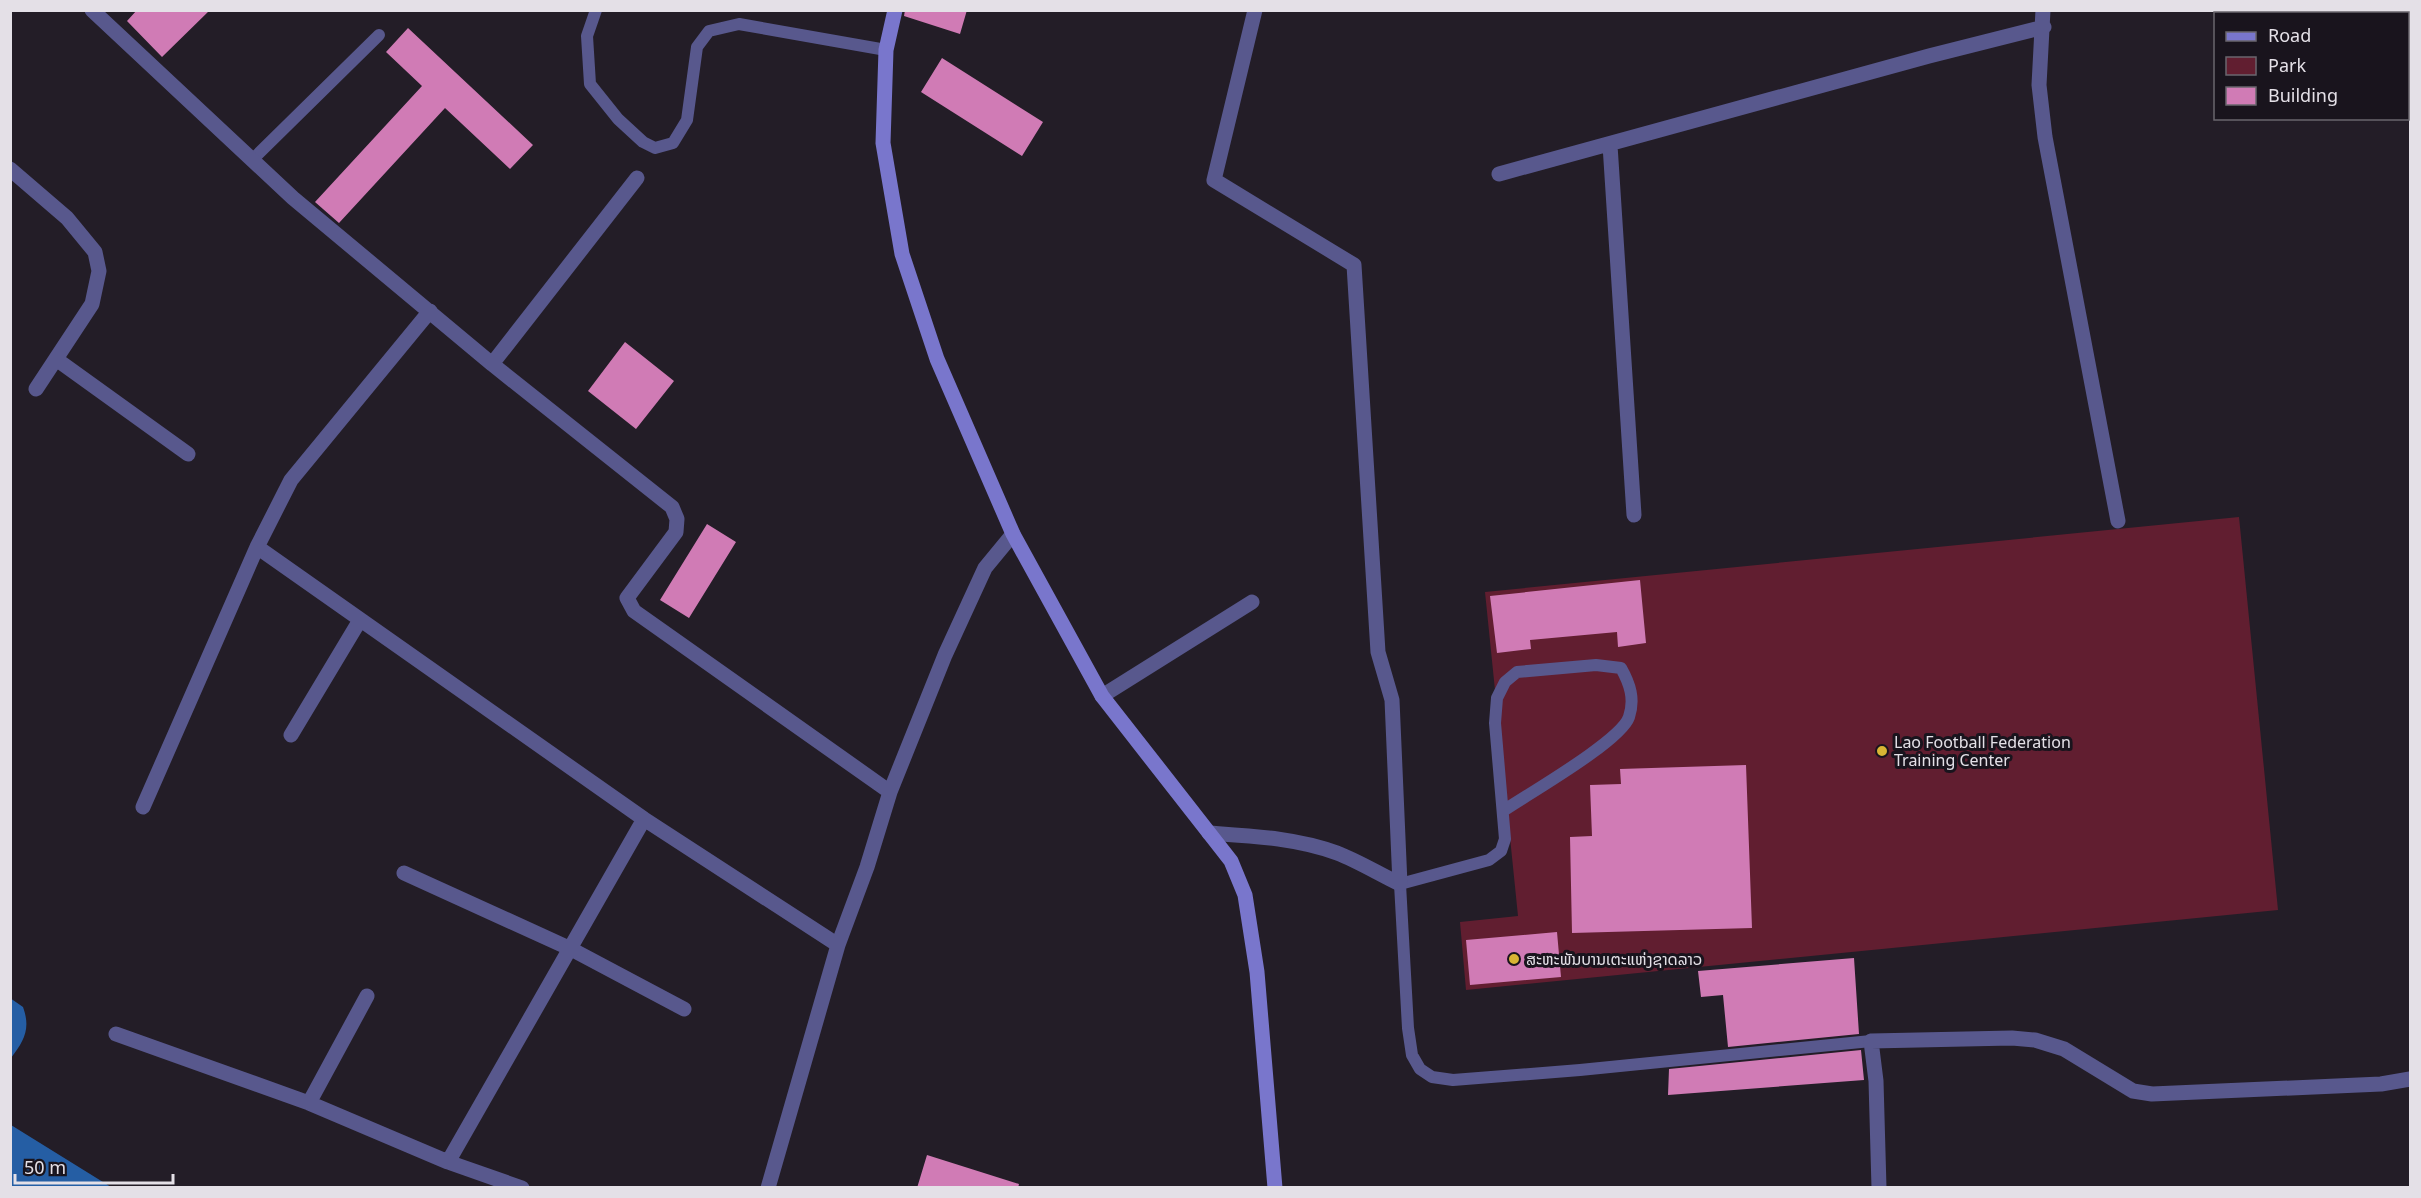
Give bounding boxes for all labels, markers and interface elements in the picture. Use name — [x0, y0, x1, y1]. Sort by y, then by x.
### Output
legend — [2214, 12, 2409, 120]
text: Road — [2268, 21, 2311, 50]
text: Park — [2268, 51, 2306, 80]
text: Building — [2268, 81, 2338, 110]
place label: Lao Football Federation Training Center — [1894, 729, 2071, 773]
marker: Lao Football Federation Training Center — [1875, 744, 1889, 758]
place label: ສະຫະພັນບານເຕະແຫ່ງຊາດລາວ — [1526, 946, 1702, 972]
marker: ສະຫະພັນບານເຕະແຫ່ງຊາດລາວ — [1507, 952, 1521, 966]
scale bar — [15, 1147, 172, 1185]
text: 50 m — [24, 1153, 66, 1182]

